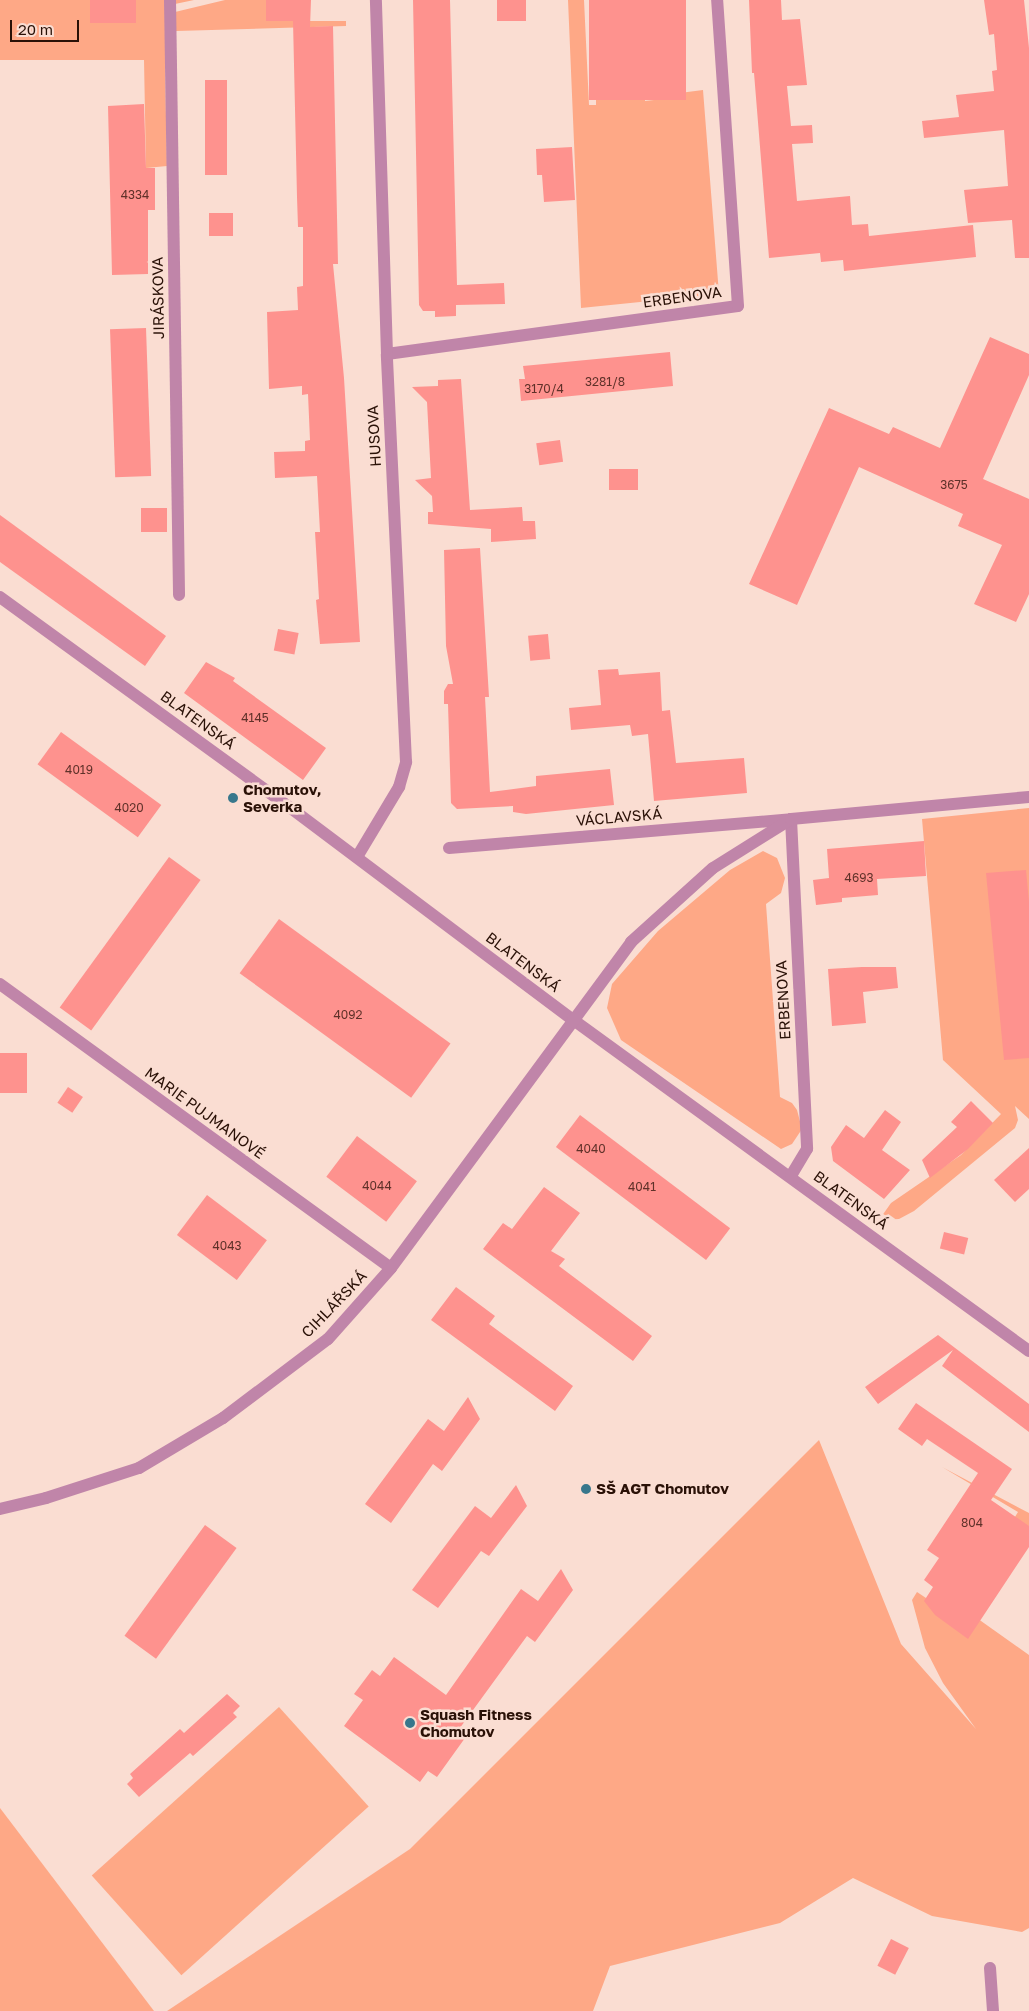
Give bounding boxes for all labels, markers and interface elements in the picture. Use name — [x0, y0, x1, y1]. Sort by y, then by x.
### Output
scale bar — [12, 10, 81, 42]
text: 20 m — [18, 20, 53, 38]
house number: 4334 — [121, 188, 149, 202]
street label: JIRÁSKOVA — [148, 257, 168, 339]
street label: ERBENOVA — [641, 283, 723, 311]
house number: 3281/8 — [585, 375, 625, 389]
house number: 3170/4 — [524, 382, 564, 396]
street label: HUSOVA — [363, 405, 385, 467]
house number: 3675 — [940, 478, 968, 492]
street label: BLATENSKÁ — [157, 687, 239, 753]
house number: 4145 — [241, 711, 269, 725]
house number: 4019 — [65, 763, 93, 777]
place label: Chomutov, Severka — [243, 780, 322, 815]
marker: Chomutov, Severka — [227, 792, 239, 804]
house number: 4020 — [114, 801, 144, 815]
street label: VÁCLAVSKÁ — [575, 804, 663, 830]
house number: 4693 — [845, 871, 873, 885]
street label: BLATENSKÁ — [482, 928, 564, 996]
street label: ERBENOVA — [772, 960, 794, 1040]
house number: 4092 — [334, 1008, 362, 1022]
street label: MARIE PUJMANOVÉ — [141, 1063, 269, 1163]
house number: 4040 — [576, 1142, 606, 1156]
street label: BLATENSKÁ — [810, 1167, 892, 1233]
house number: 4044 — [362, 1179, 392, 1193]
house number: 4041 — [628, 1180, 656, 1194]
house number: 4043 — [212, 1239, 242, 1253]
street label: CIHLÁŘSKÁ — [298, 1267, 370, 1341]
place label: SŠ AGT Chomutov — [596, 1480, 729, 1498]
marker: SŠ AGT Chomutov — [580, 1483, 592, 1495]
house number: 804 — [961, 1516, 983, 1530]
place label: Squash Fitness Chomutov — [420, 1705, 532, 1740]
marker: Squash Fitness Chomutov — [404, 1717, 416, 1729]

